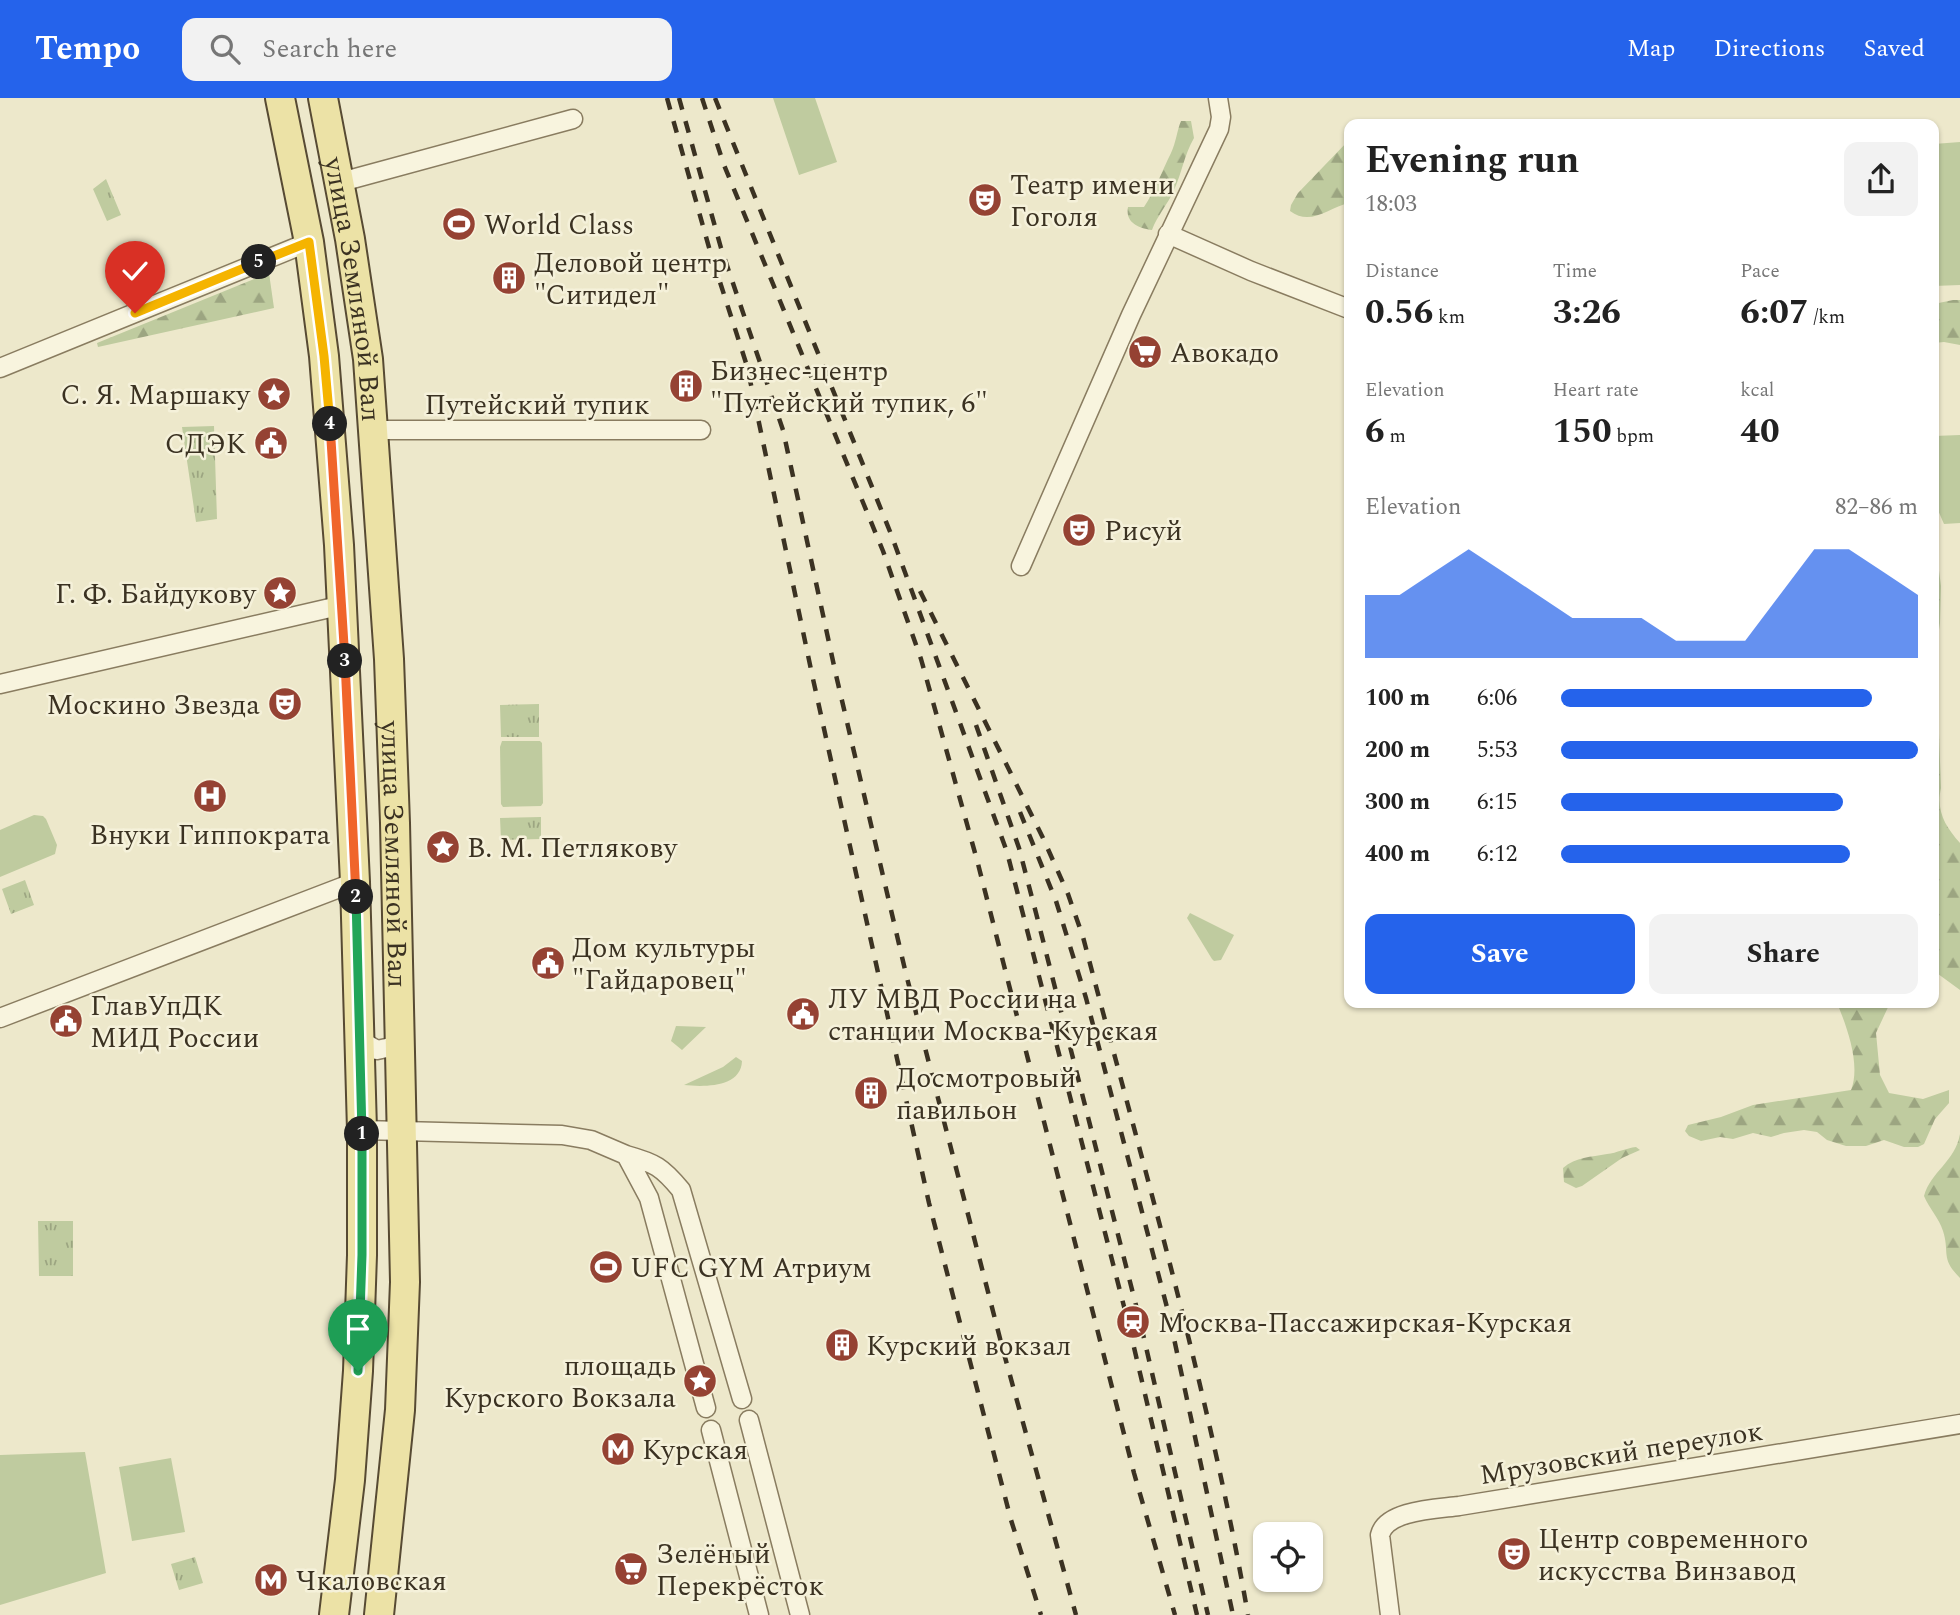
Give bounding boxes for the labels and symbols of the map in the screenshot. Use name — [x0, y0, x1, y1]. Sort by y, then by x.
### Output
street label: улица Земляной Вал — [312, 153, 392, 423]
place label: Театр имени Гоголя — [1010, 164, 1175, 239]
theatre icon: Театр имени Гоголя — [966, 181, 1004, 219]
place label: World Class — [484, 204, 634, 247]
sports icon: World Class — [440, 205, 478, 243]
pin — [105, 241, 165, 313]
place label: Деловой центр "Ситидел" — [534, 242, 727, 317]
pin: 5 — [242, 244, 276, 280]
building icon: Деловой центр "Ситидел" — [490, 259, 528, 297]
place label: Авокадо — [1170, 332, 1279, 375]
supermarket icon: Авокадо — [1126, 333, 1164, 371]
place label: Бизнес-центр "Путейский тупик, 6" — [710, 350, 988, 425]
building icon: Бизнес-центр "Путейский тупик, 6" — [667, 367, 705, 405]
place label: С. Я. Маршаку — [61, 374, 252, 417]
place icon: С. Я. Маршаку — [255, 375, 293, 413]
street label: Путейский тупик — [424, 384, 650, 427]
pin: 4 — [312, 406, 348, 442]
place label: СДЭК — [165, 423, 246, 466]
public building icon: СДЭК — [252, 424, 290, 462]
place label: Рисуй — [1104, 510, 1182, 553]
theatre icon: Рисуй — [1060, 511, 1098, 549]
place label: Г. Ф. Байдукову — [55, 573, 258, 616]
place icon: Г. Ф. Байдукову — [261, 574, 299, 612]
pin: 3 — [328, 644, 362, 678]
place label: Москино Звезда — [46, 684, 260, 727]
theatre icon: Москино Звезда — [266, 685, 304, 723]
street label: улица Земляной Вал — [368, 719, 419, 988]
hospital icon: Внуки Гиппократа — [191, 777, 229, 815]
place label: Внуки Гиппократа — [90, 814, 331, 857]
place label: В. М. Петлякову — [467, 827, 679, 870]
place icon: В. М. Петлякову — [424, 828, 462, 866]
pin: 2 — [338, 880, 374, 914]
place label: Дом культуры "Гайдаровец" — [572, 927, 756, 1002]
public building icon: Дом культуры "Гайдаровец" — [529, 944, 567, 982]
place label: ЛУ МВД России на станции Москва-Курская — [828, 978, 1158, 1053]
place label: ГлавУпДК МИД России — [90, 985, 259, 1060]
public building icon: ЛУ МВД России на станции Москва-Курская — [784, 995, 822, 1033]
public building icon: ГлавУпДК МИД России — [47, 1002, 85, 1040]
place label: Досмотровый павильон — [896, 1057, 1076, 1132]
building icon: Досмотровый павильон — [852, 1074, 890, 1112]
pin: 1 — [344, 1116, 380, 1152]
place label: UFC GYM Атриум — [630, 1247, 872, 1290]
sports icon: UFC GYM Атриум — [587, 1248, 625, 1286]
pin — [328, 1299, 388, 1371]
place label: Москва-Пассажирская-Курская — [1158, 1302, 1572, 1345]
station icon: Москва-Пассажирская-Курская — [1114, 1303, 1152, 1341]
place label: Курский вокзал — [866, 1325, 1071, 1368]
building icon: Курский вокзал — [823, 1326, 861, 1364]
place label: площадь Курского Вокзала — [444, 1345, 676, 1420]
place icon: площадь Курского Вокзала — [681, 1362, 719, 1400]
street label: Мрузовский переулок — [1477, 1410, 1766, 1497]
place label: Курская — [642, 1429, 748, 1472]
metro station icon: Курская — [599, 1430, 637, 1468]
place label: Центр современного искусства Винзавод — [1538, 1518, 1808, 1593]
place label: Зелёный Перекрёсток — [656, 1533, 824, 1608]
theatre icon: Центр современного искусства Винзавод — [1495, 1535, 1533, 1573]
supermarket icon: Зелёный Перекрёсток — [612, 1550, 650, 1588]
place label: Чкаловская — [296, 1560, 447, 1603]
metro station icon: Чкаловская — [252, 1561, 290, 1599]

